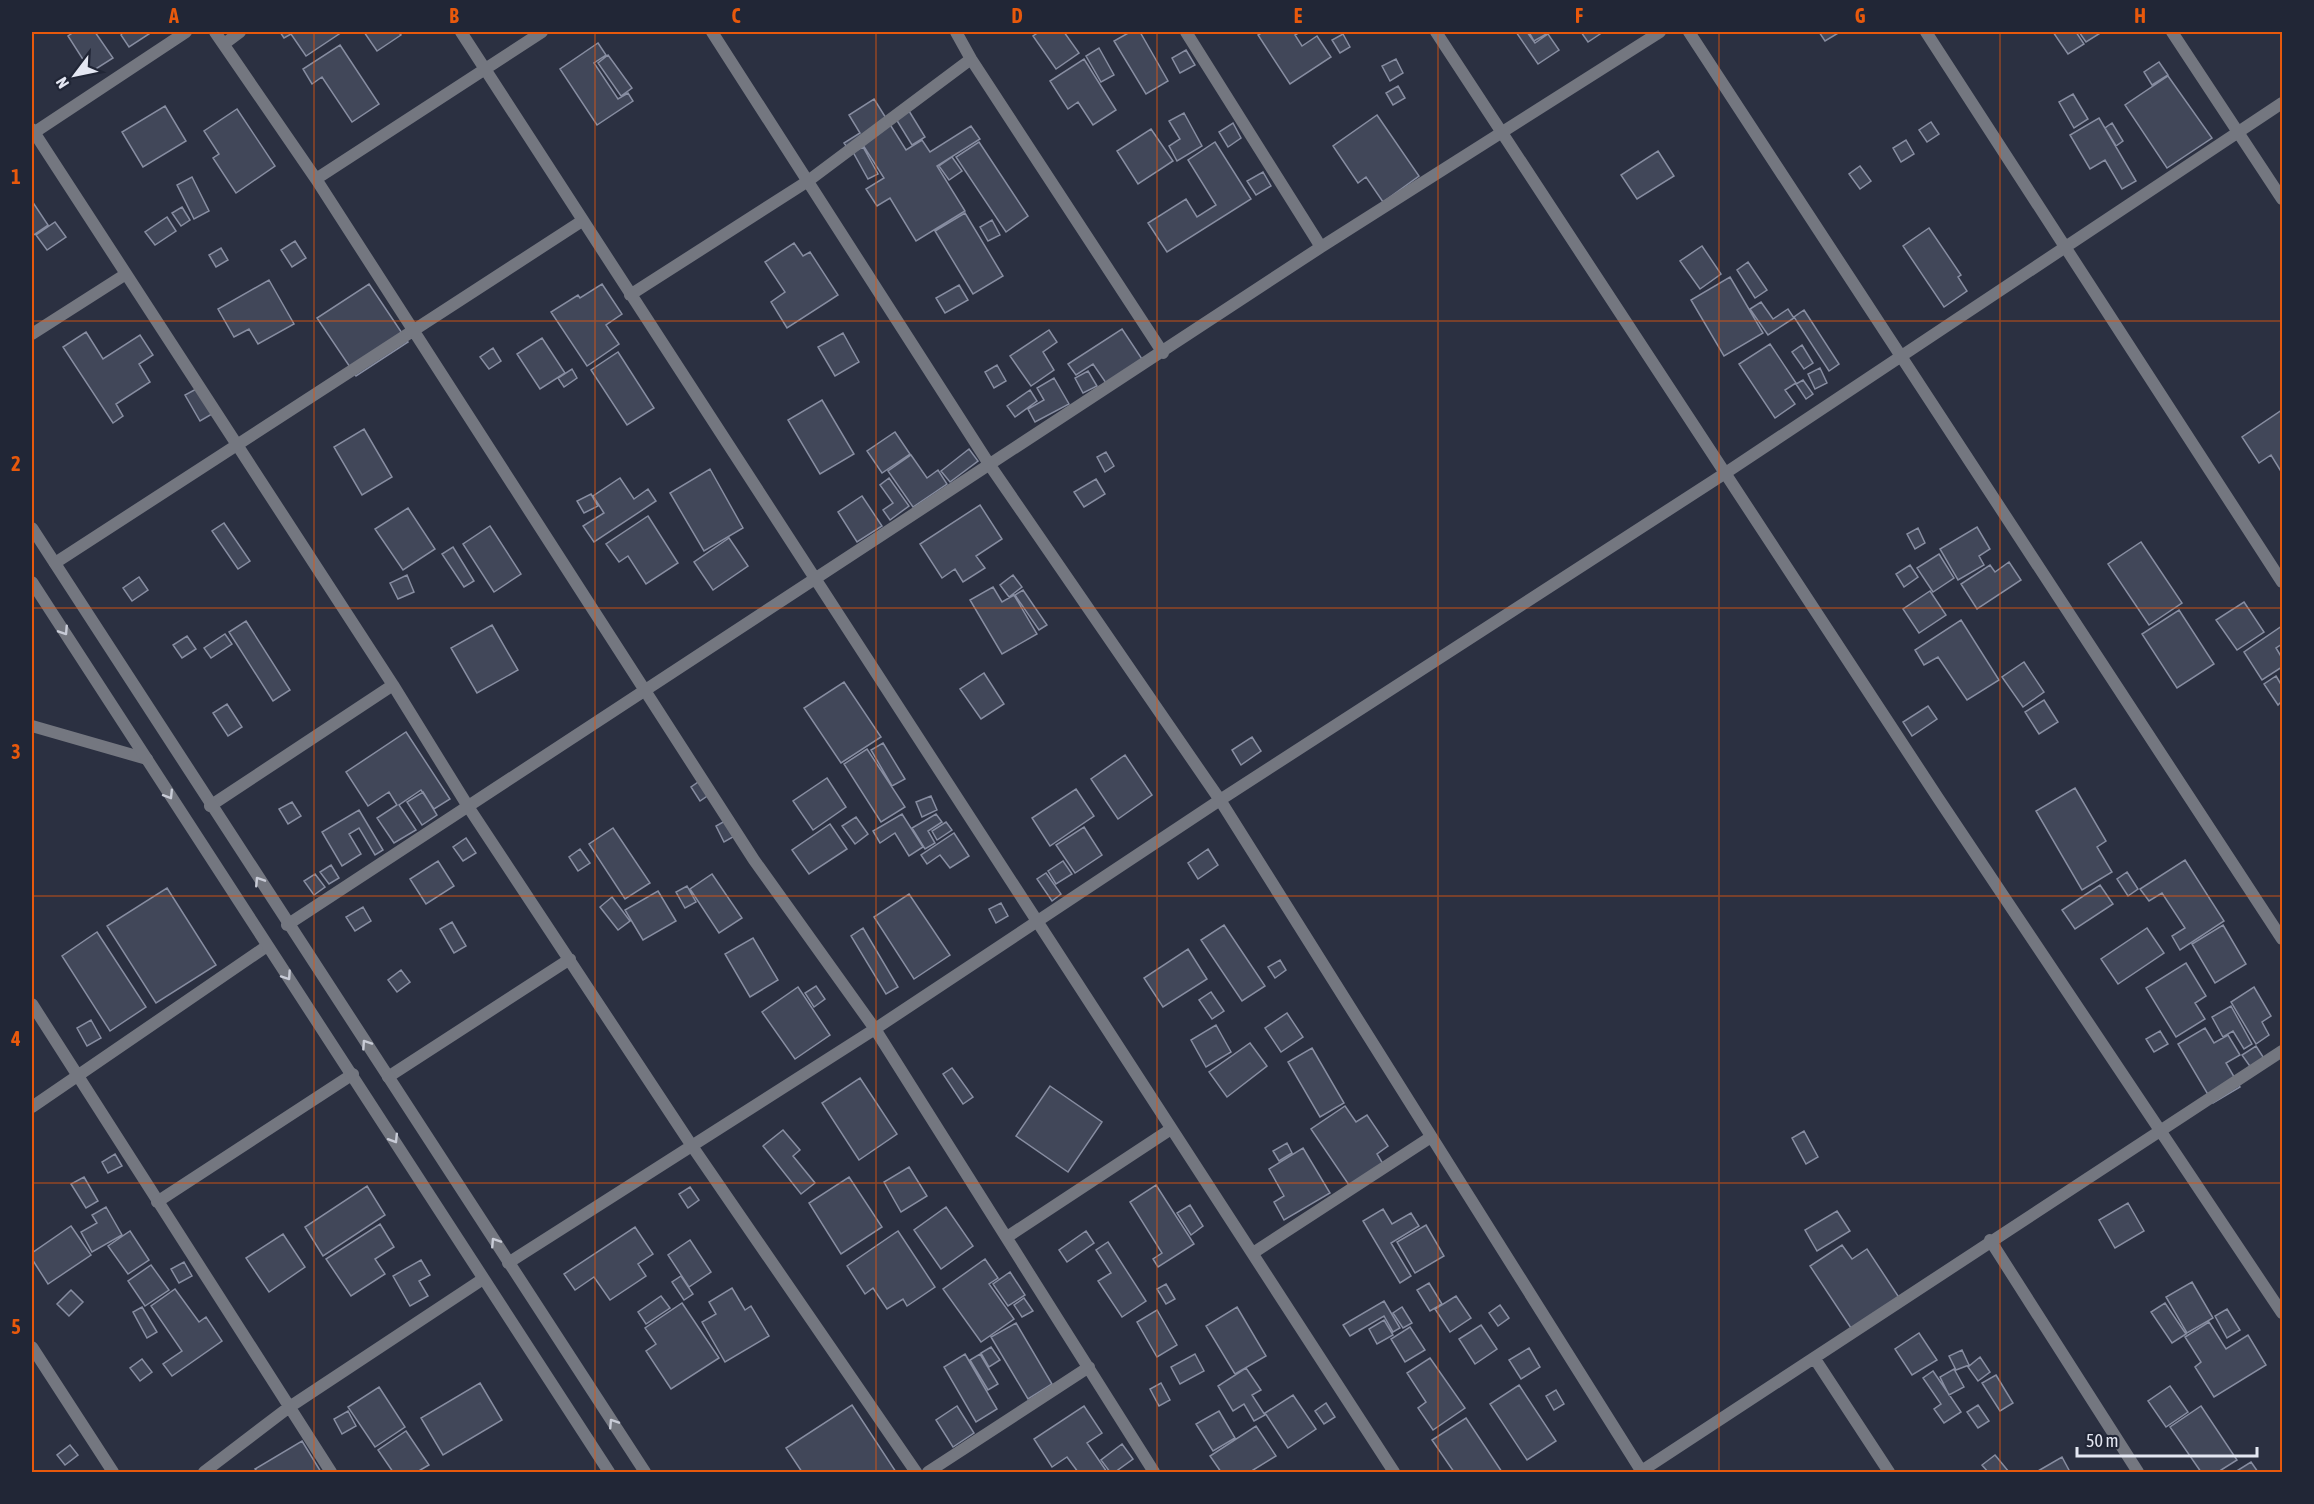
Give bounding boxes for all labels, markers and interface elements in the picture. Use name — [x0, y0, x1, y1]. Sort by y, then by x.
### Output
text: A — [168, 4, 179, 27]
text: B — [449, 4, 459, 27]
text: C — [732, 4, 741, 27]
text: D — [1011, 4, 1023, 27]
text: E — [1294, 4, 1303, 27]
text: F — [1575, 4, 1583, 27]
text: G — [1855, 4, 1866, 27]
text: H — [2134, 4, 2146, 27]
north arrow — [45, 45, 105, 105]
text: N — [52, 74, 72, 92]
text: 1 — [11, 165, 21, 188]
text: 2 — [11, 452, 21, 475]
one-way arrow — [56, 625, 68, 635]
text: 3 — [11, 740, 21, 763]
one-way arrow — [162, 789, 174, 799]
one-way arrow — [254, 877, 266, 887]
one-way arrow — [280, 969, 291, 980]
text: 4 — [10, 1027, 21, 1050]
one-way arrow — [362, 1039, 373, 1050]
one-way arrow — [387, 1133, 399, 1143]
one-way arrow — [491, 1238, 502, 1249]
text: 5 — [11, 1315, 21, 1338]
one-way arrow — [609, 1419, 620, 1430]
scale bar — [2077, 1420, 2257, 1458]
text: 50 m — [2086, 1430, 2118, 1451]

